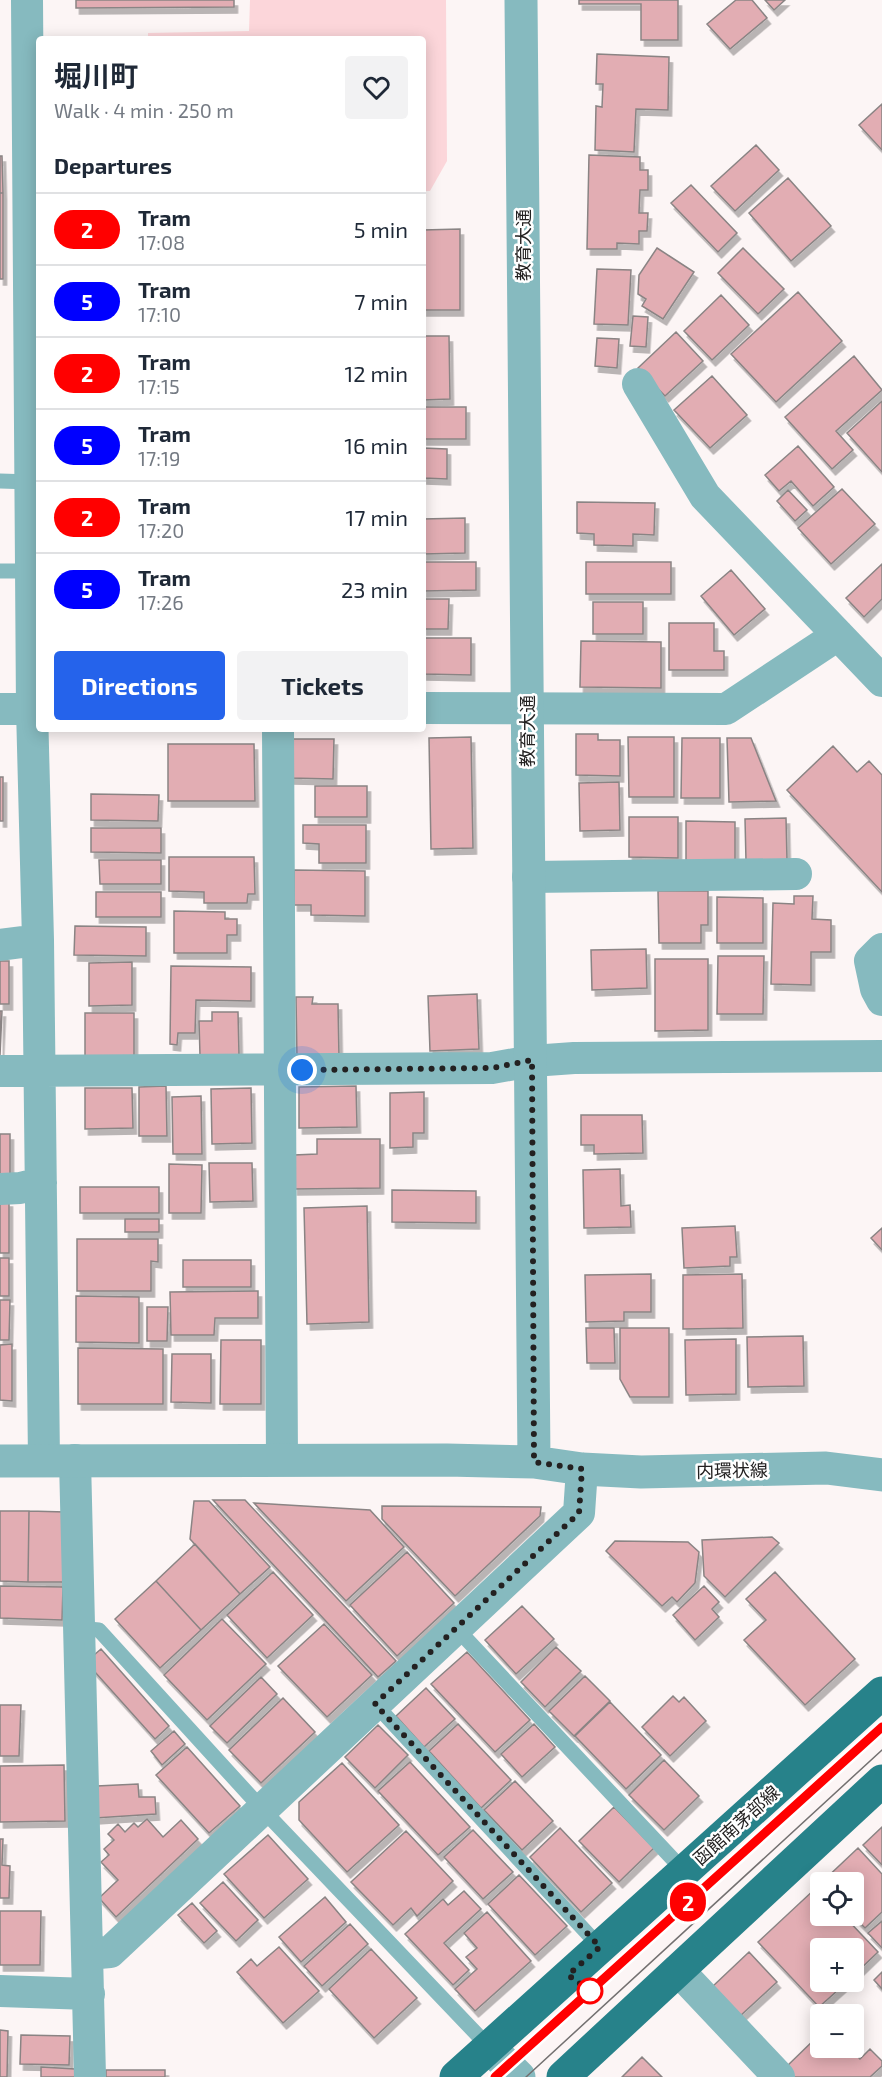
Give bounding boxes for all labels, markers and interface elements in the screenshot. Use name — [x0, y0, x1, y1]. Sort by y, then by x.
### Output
button: heart — [345, 56, 408, 119]
text: 堀川町 — [54, 58, 138, 92]
text: Walk · 4 min · 250 m — [54, 98, 234, 122]
text: Departures — [54, 152, 172, 178]
text: Tram — [138, 204, 191, 230]
street label: 教育大通 — [512, 209, 534, 281]
text: 5 min — [354, 216, 408, 242]
text: 2 — [81, 217, 93, 242]
text: 17:08 — [138, 230, 185, 254]
text: Tram — [138, 276, 191, 302]
text: 7 min — [354, 288, 408, 314]
text: 5 — [81, 289, 93, 314]
text: 17:10 — [138, 302, 181, 326]
text: Tram — [138, 348, 191, 374]
text: 12 min — [344, 360, 408, 386]
text: 2 — [81, 361, 93, 386]
text: 17:15 — [138, 374, 180, 398]
text: Tram — [138, 420, 191, 446]
text: 16 min — [344, 432, 408, 458]
text: 5 — [81, 433, 93, 458]
text: 17:19 — [138, 446, 180, 470]
text: Tram — [138, 492, 191, 518]
text: 17 min — [346, 504, 408, 530]
text: 2 — [81, 505, 93, 530]
text: 17:20 — [138, 518, 184, 542]
text: Tram — [138, 564, 191, 590]
text: 23 min — [341, 576, 408, 602]
text: 5 — [81, 577, 93, 602]
text: 17:26 — [138, 590, 184, 614]
button: Directions — [54, 651, 225, 720]
button: Tickets — [237, 651, 408, 720]
street label: 教育大通 — [516, 695, 538, 767]
your location — [287, 1055, 317, 1085]
street label: 内環状線 — [696, 1458, 768, 1482]
street label: 函館南茅部線 — [689, 1781, 783, 1869]
map controls — [810, 1872, 864, 2058]
button: locate — [810, 1872, 864, 1926]
line badge: 2 — [668, 1882, 708, 1922]
text: 2 — [682, 1890, 694, 1915]
button: + — [810, 1938, 864, 1992]
unlabelled marker — [577, 1978, 603, 2004]
button: − — [810, 2004, 864, 2058]

